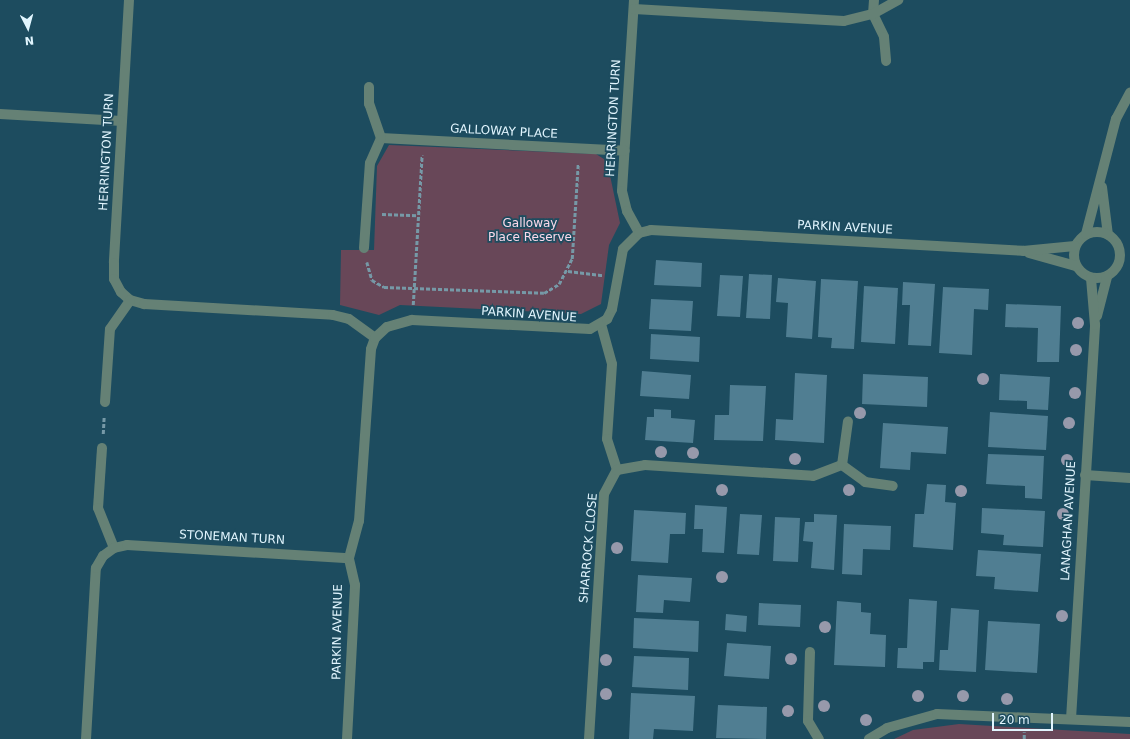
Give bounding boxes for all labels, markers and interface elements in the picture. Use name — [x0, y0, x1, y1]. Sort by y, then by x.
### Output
north arrow — [8, 8, 48, 48]
text: N — [24, 33, 35, 47]
street label: HERRINGTON TURN — [604, 59, 624, 177]
street label: HERRINGTON TURN — [97, 93, 117, 211]
street label: GALLOWAY PLACE — [450, 122, 558, 142]
park label: Galloway Place Reserve — [488, 217, 572, 245]
street label: PARKIN AVENUE — [797, 218, 893, 238]
street label: PARKIN AVENUE — [481, 304, 577, 326]
street label: LANAGHAN AVENUE — [1059, 461, 1079, 581]
street label: SHARROCK CLOSE — [577, 492, 601, 604]
street label: STONEMAN TURN — [179, 528, 285, 548]
street label: PARKIN AVENUE — [330, 584, 346, 680]
scale bar — [994, 705, 1055, 731]
text: 20 m — [999, 713, 1030, 727]

